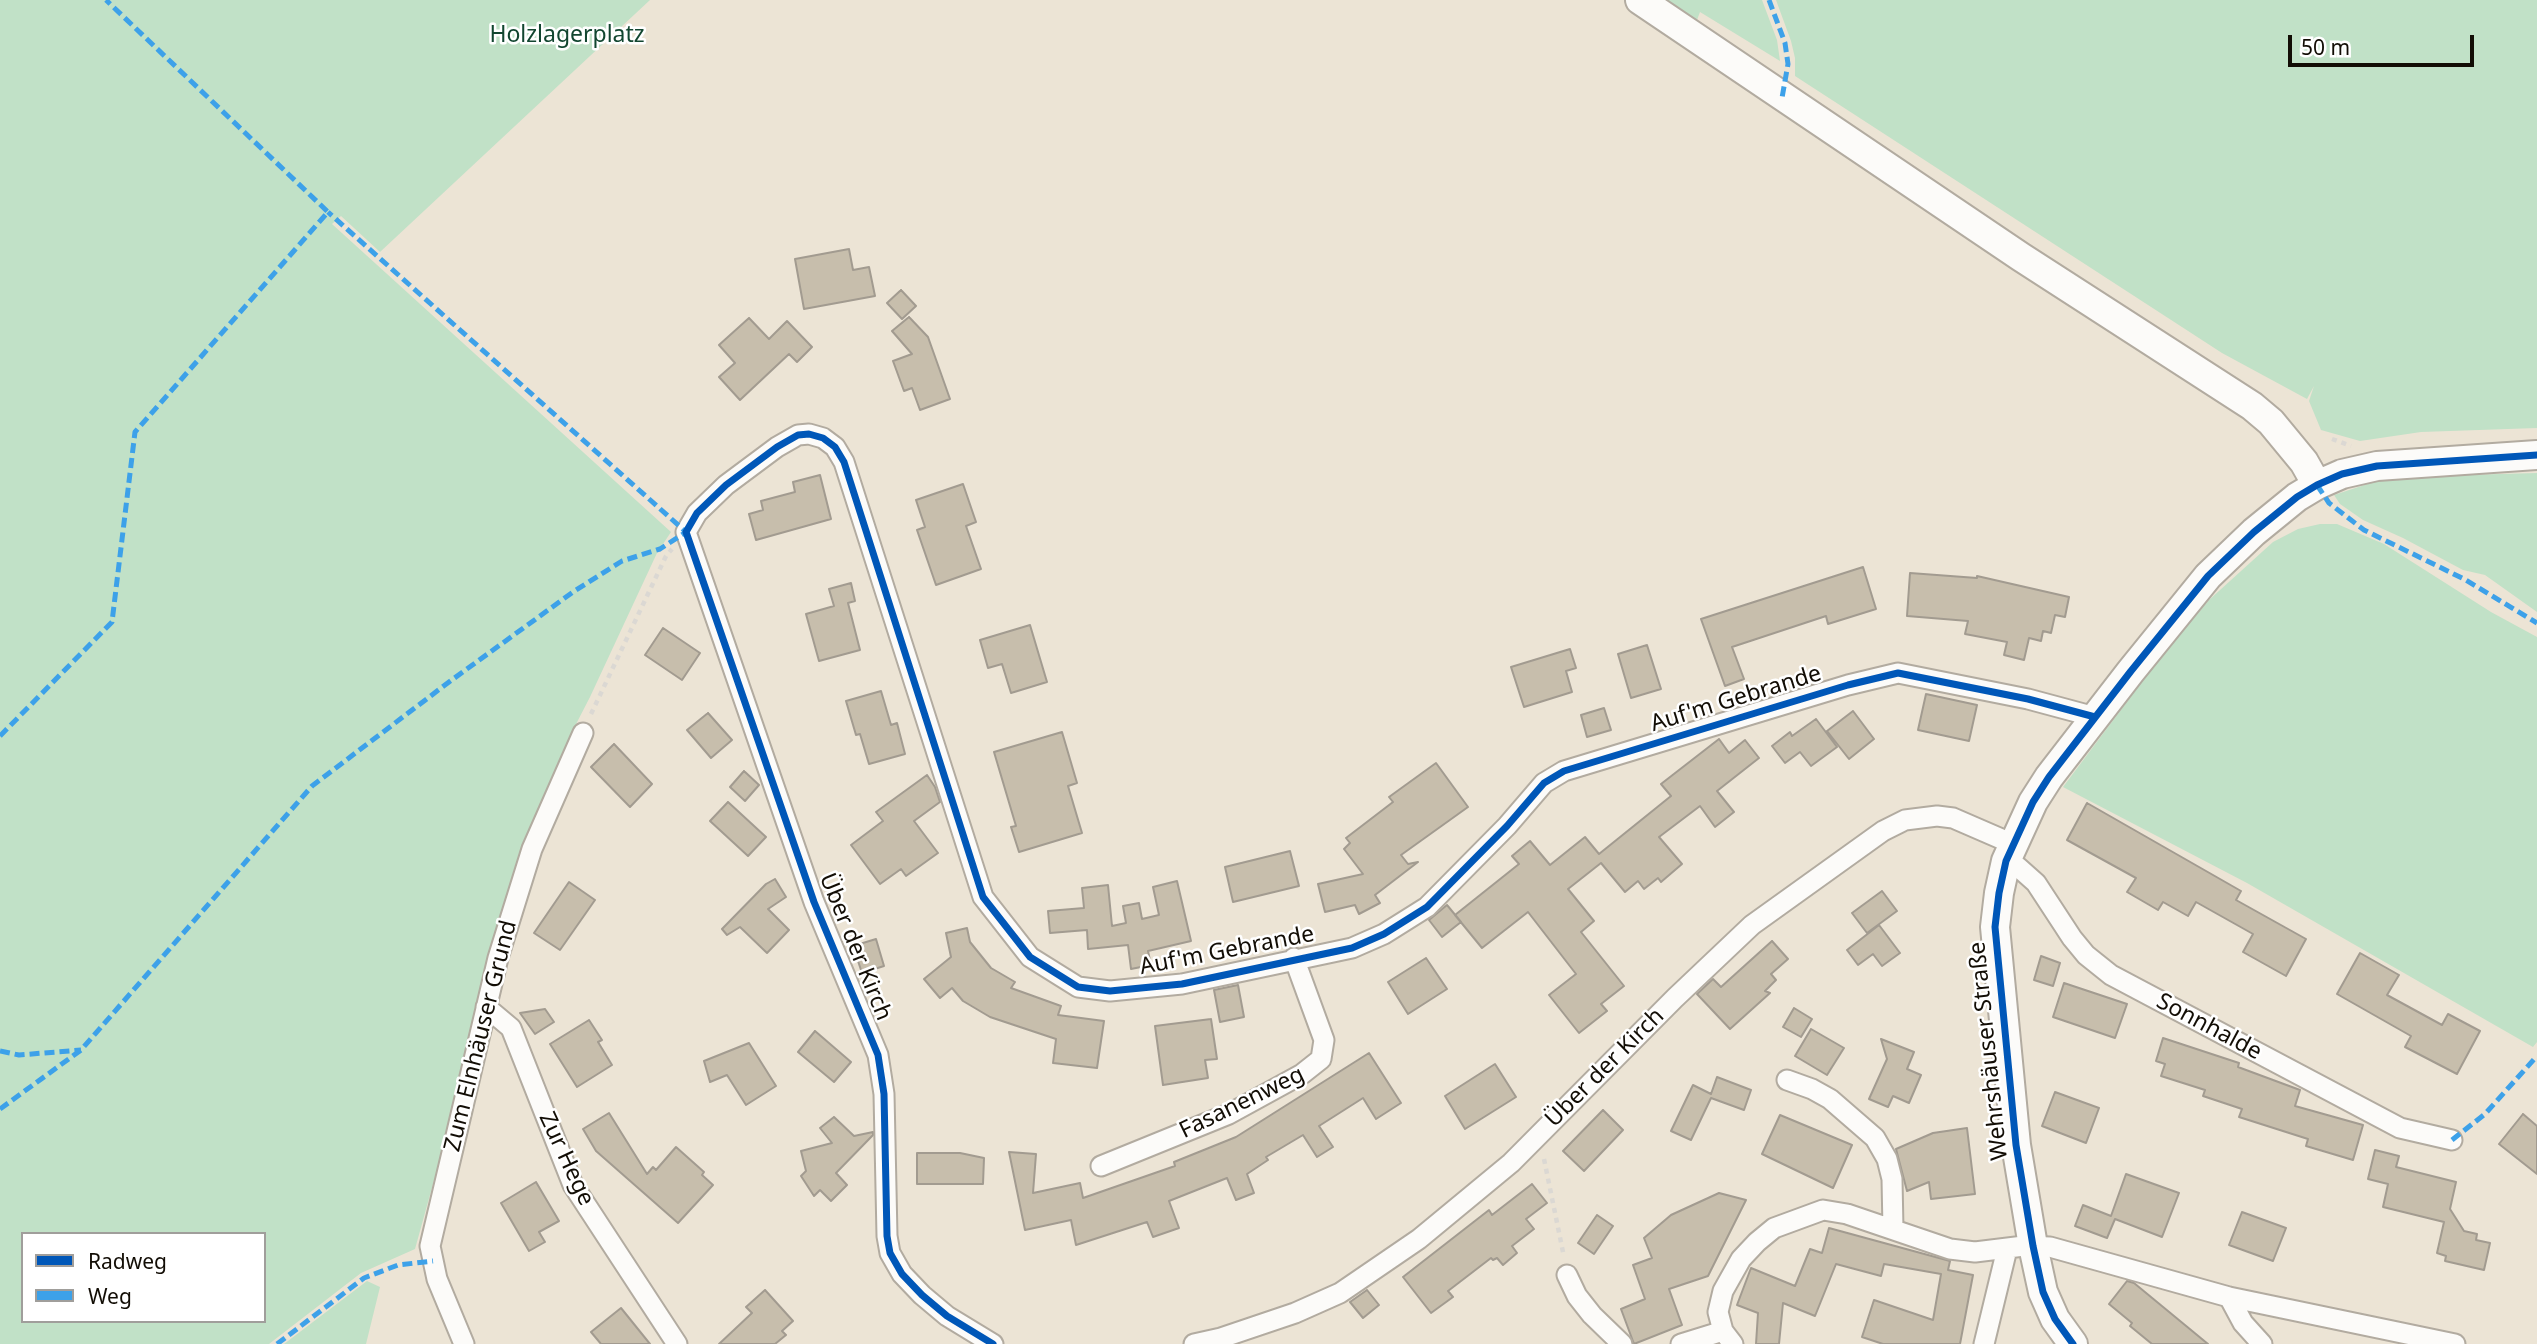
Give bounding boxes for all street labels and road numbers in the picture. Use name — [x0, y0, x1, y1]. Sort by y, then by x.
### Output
street label: Auf'm Gebrande — [1647, 660, 1825, 738]
street label: Über der Kirch — [813, 869, 897, 1025]
street label: Zum Elnhäuser Grund — [439, 917, 523, 1155]
street label: Auf'm Gebrande — [1137, 921, 1317, 981]
street label: Wehrshäuser Straße — [1964, 940, 2014, 1162]
street label: Sonnhalde — [2152, 988, 2266, 1066]
street label: Über der Kirch — [1540, 1003, 1670, 1133]
street label: Fasanenweg — [1175, 1061, 1309, 1145]
street label: Zur Hege — [532, 1108, 600, 1210]

